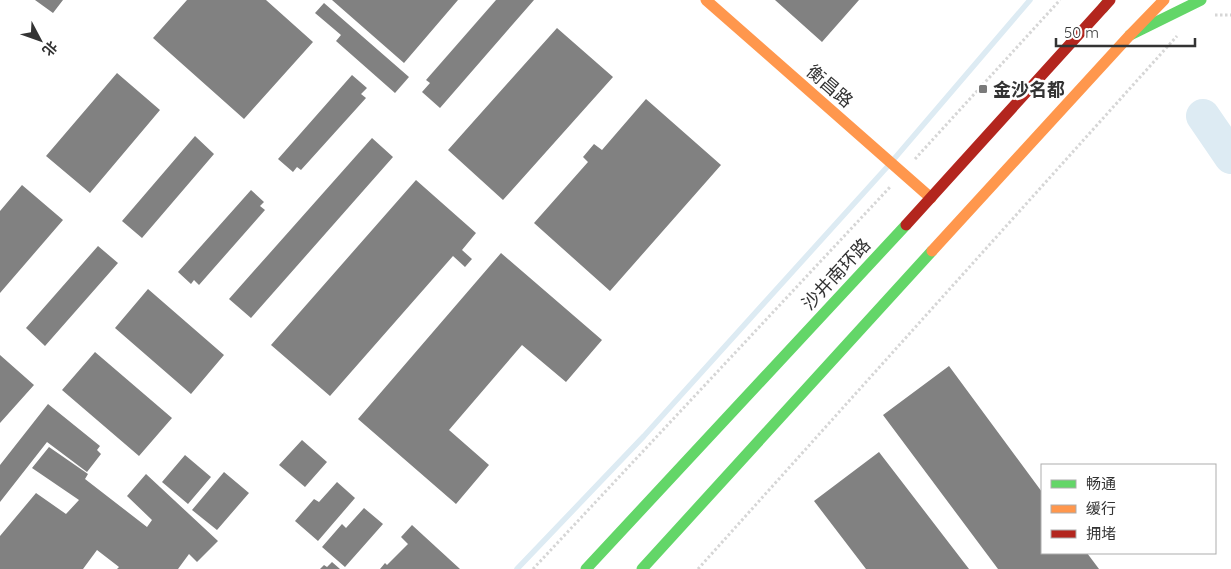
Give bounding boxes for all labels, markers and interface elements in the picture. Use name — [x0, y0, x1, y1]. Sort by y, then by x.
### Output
north arrow — [15, 15, 65, 65]
scale bar — [1056, 15, 1195, 47]
text: 50 m — [1064, 23, 1099, 42]
text: 北 — [38, 37, 61, 60]
street label: 衡昌路 — [802, 60, 858, 112]
place label: 金沙名都 — [993, 78, 1065, 101]
marker: 金沙名都 — [977, 83, 989, 95]
street label: 沙井南环路 — [797, 233, 875, 315]
legend — [1041, 464, 1216, 554]
text: 畅通 — [1086, 474, 1116, 493]
text: 缓行 — [1086, 499, 1116, 518]
text: 拥堵 — [1086, 524, 1116, 543]

